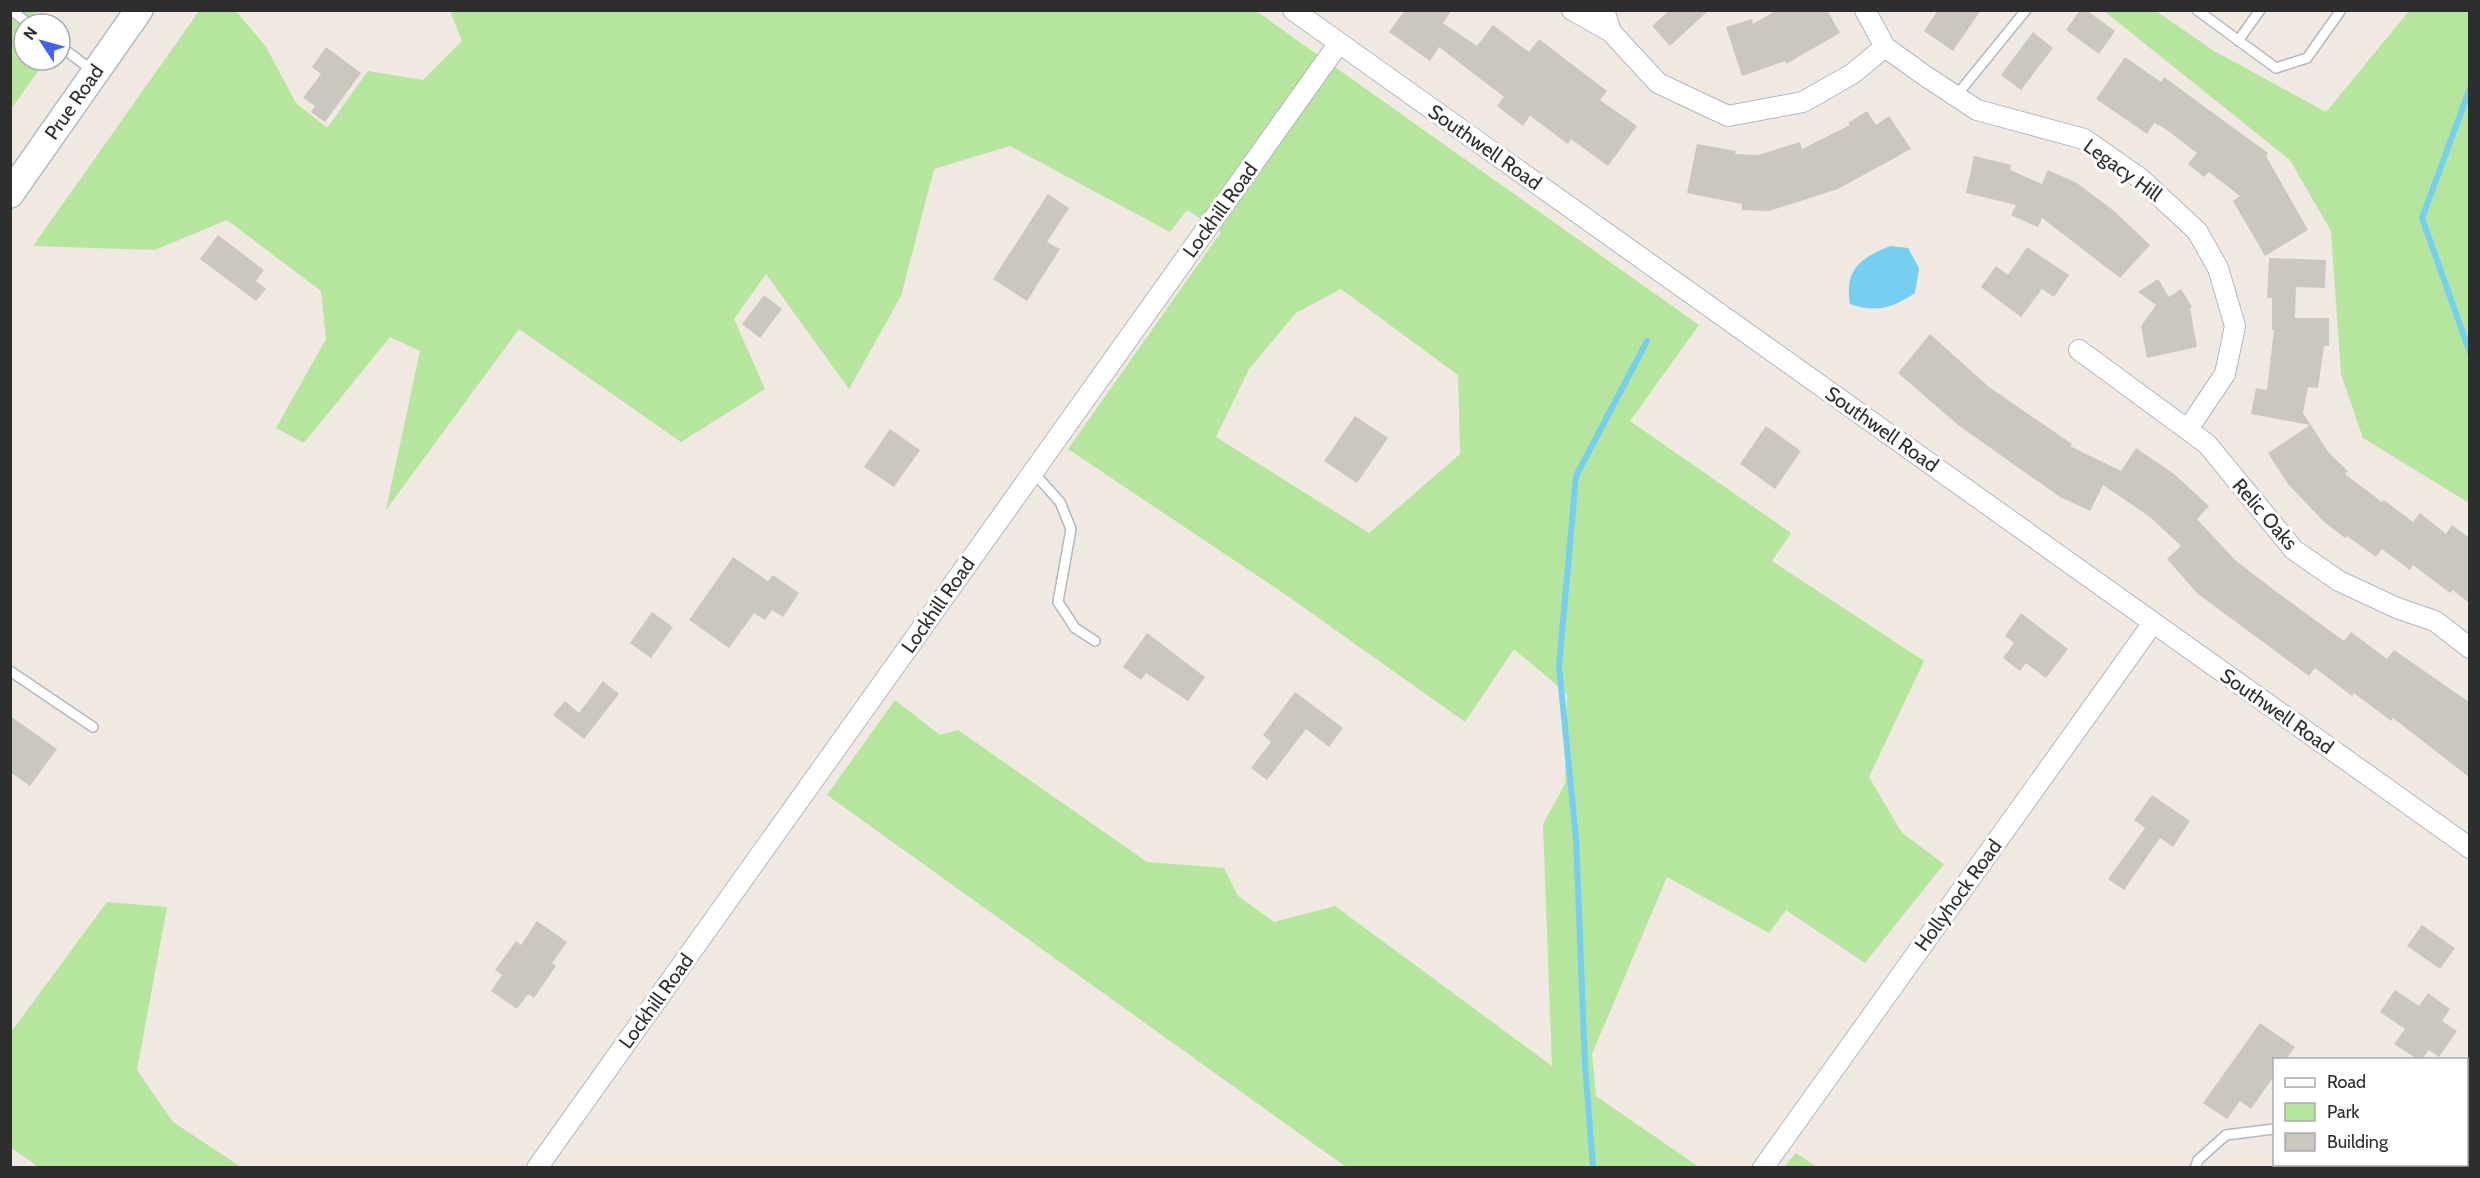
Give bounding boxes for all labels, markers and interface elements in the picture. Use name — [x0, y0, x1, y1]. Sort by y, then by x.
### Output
north arrow — [12, 12, 72, 72]
text: N — [19, 23, 41, 44]
street label: Prue Road — [39, 60, 109, 144]
street label: Southwell Road — [1424, 99, 1546, 195]
street label: Legacy Hill — [2079, 134, 2167, 207]
street label: Lockhill Road — [1178, 158, 1262, 262]
street label: Southwell Road — [1821, 381, 1943, 477]
street label: Relic Oaks — [2228, 473, 2302, 555]
street label: Lockhill Road — [896, 553, 980, 657]
street label: Southwell Road — [2216, 663, 2338, 759]
street label: Hollyhock Road — [1909, 835, 2007, 955]
street label: Lockhill Road — [614, 949, 698, 1053]
legend — [2273, 1058, 2468, 1166]
text: Road — [2327, 1071, 2366, 1093]
text: Park — [2327, 1101, 2360, 1123]
text: Building — [2327, 1131, 2389, 1153]

